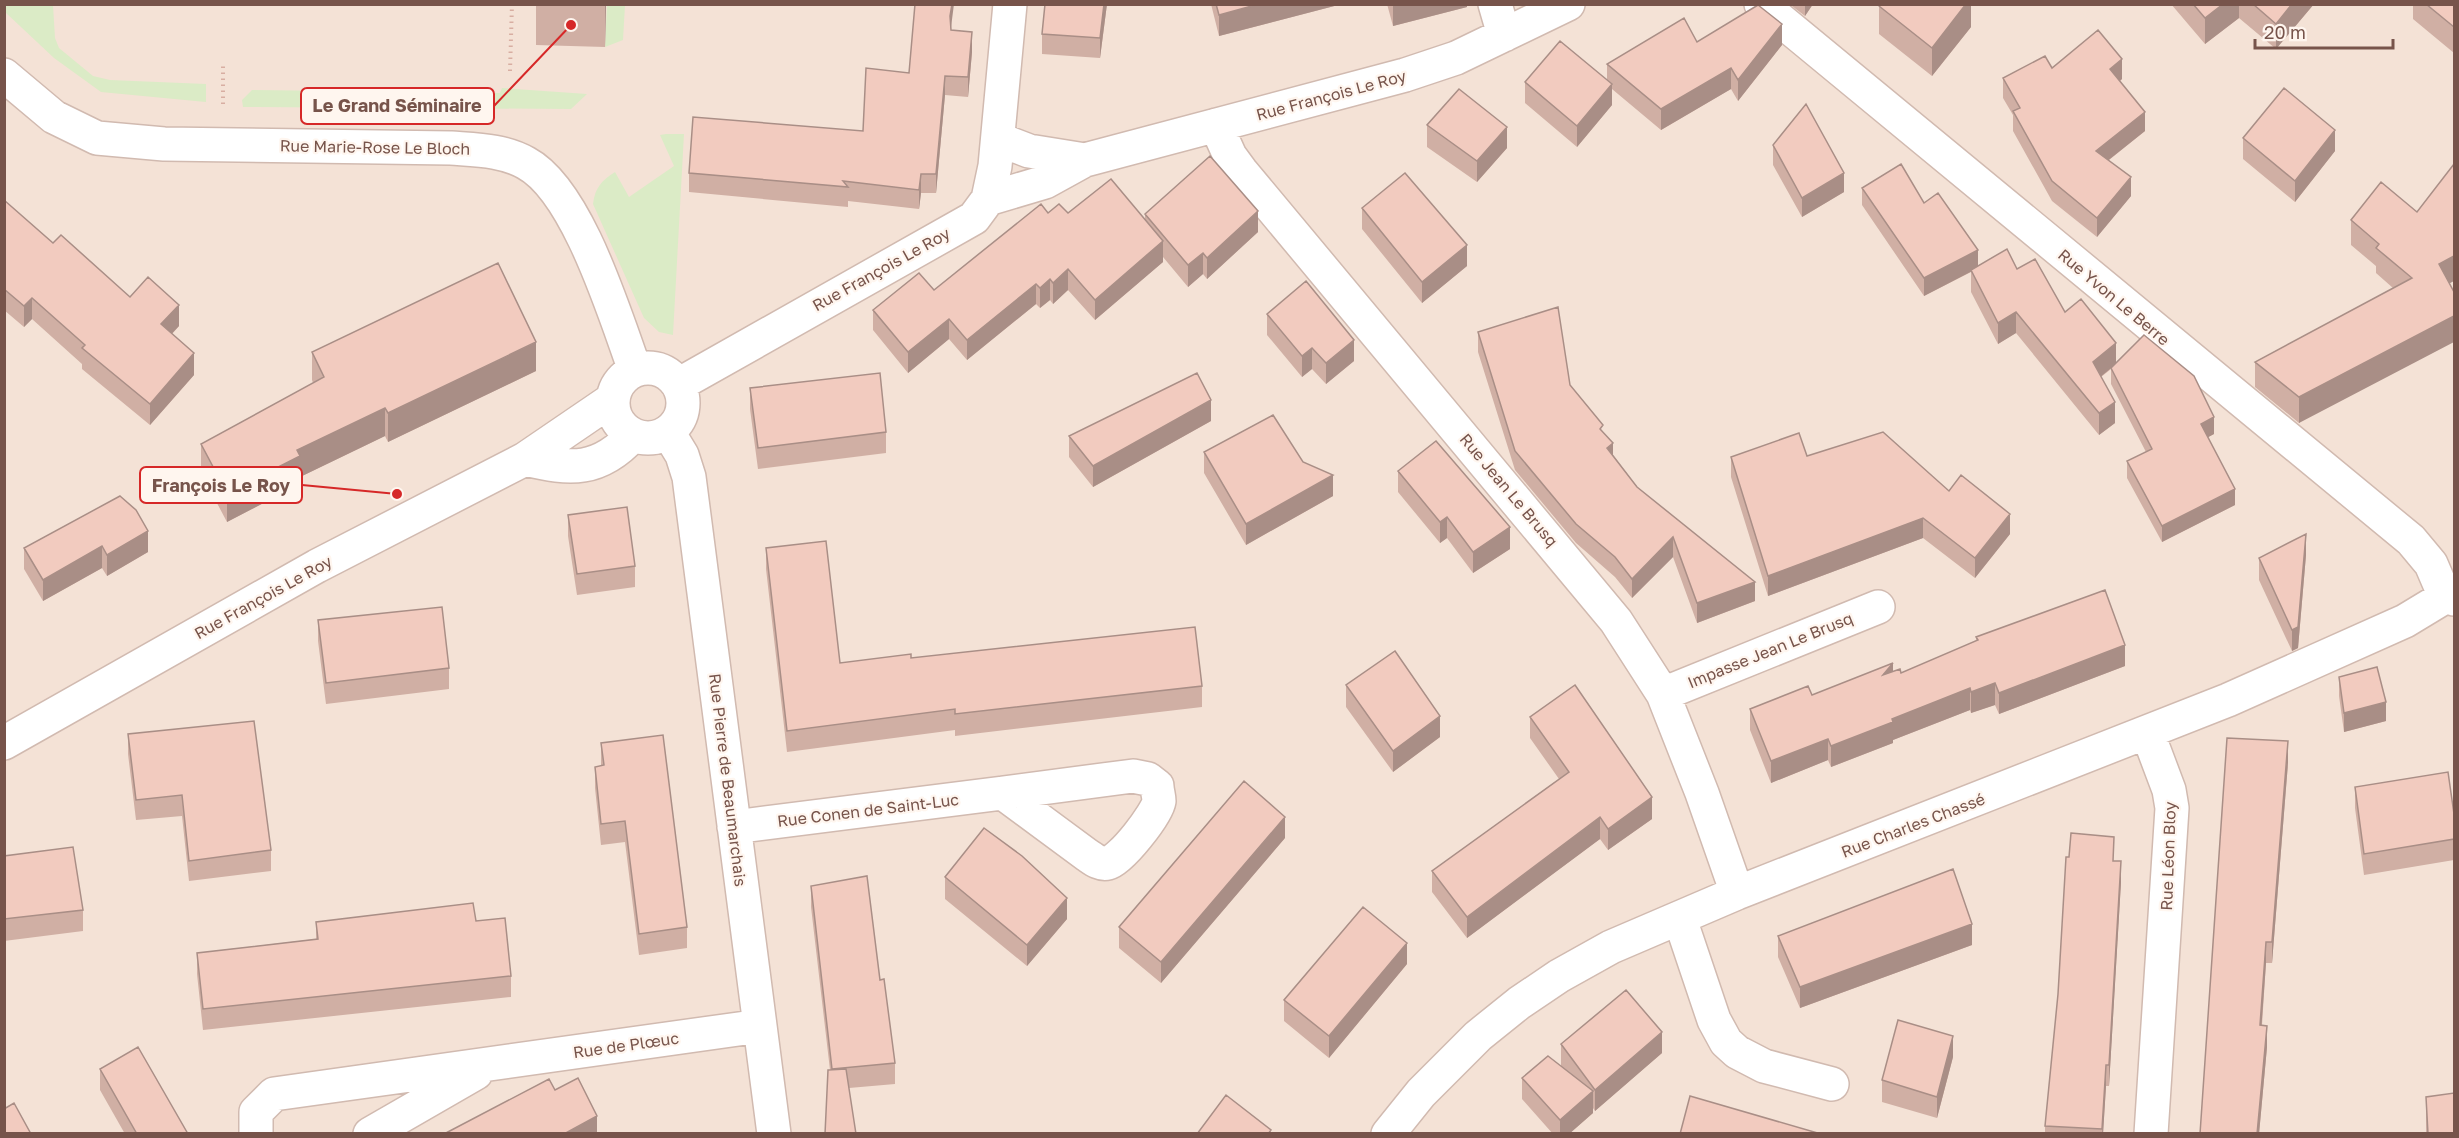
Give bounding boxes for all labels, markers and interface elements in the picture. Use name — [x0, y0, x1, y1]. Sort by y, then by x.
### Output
scale bar — [2255, 12, 2393, 50]
text: 20 m — [2264, 21, 2306, 43]
street label: Rue François Le Roy — [1254, 65, 1408, 125]
callout: Le Grand Séminaire — [301, 88, 494, 124]
text: Le Grand Séminaire — [312, 94, 482, 116]
street label: Rue Marie-Rose Le Bloch — [280, 135, 470, 159]
street label: Rue François Le Roy — [809, 223, 953, 315]
street label: Rue Yvon Le Berre — [2054, 244, 2174, 350]
street label: Rue Jean Le Brusq — [1456, 429, 1562, 551]
callout: François Le Roy — [140, 467, 302, 503]
text: François Le Roy — [152, 474, 290, 496]
street label: Rue François Le Roy — [191, 551, 335, 643]
street label: Impasse Jean Le Brusq — [1684, 608, 1856, 692]
street label: Rue Pierre de Beaumarchais — [705, 672, 751, 888]
street label: Rue Charles Chassé — [1838, 788, 1988, 862]
street label: Rue Conen de Saint-Luc — [776, 789, 960, 831]
street label: Rue Léon Bloy — [2156, 801, 2180, 911]
street label: Rue de Plœuc — [572, 1028, 680, 1062]

